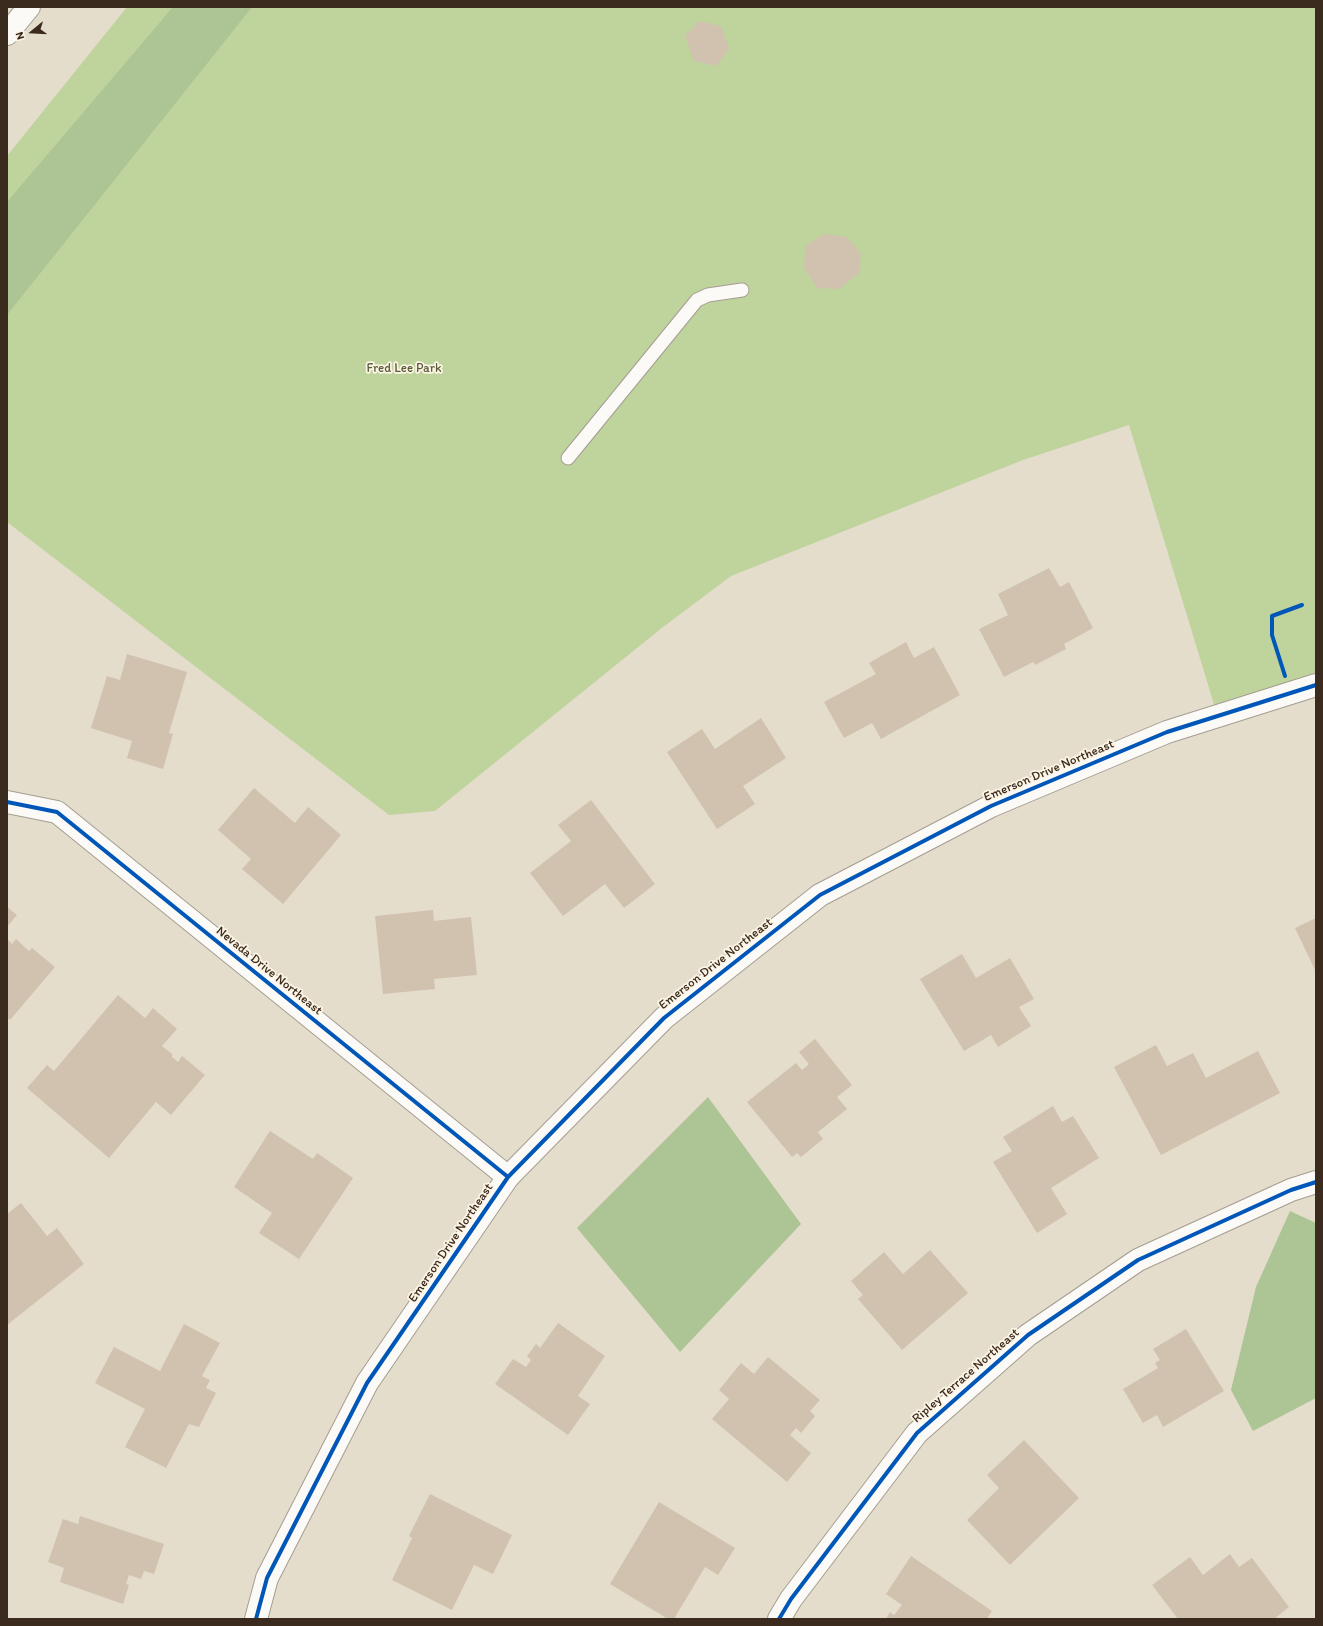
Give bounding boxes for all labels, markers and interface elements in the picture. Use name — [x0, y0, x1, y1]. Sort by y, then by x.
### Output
north arrow — [12, 12, 52, 52]
text: N — [13, 30, 27, 41]
park label: Fred Lee Park — [366, 361, 442, 377]
street label: Emerson Drive Northeast — [981, 736, 1117, 806]
street label: Emerson Drive Northeast — [656, 915, 776, 1013]
street label: Nevada Drive Northeast — [213, 923, 325, 1019]
street label: Emerson Drive Northeast — [405, 1181, 497, 1305]
street label: Ripley Terrace Northeast — [909, 1325, 1023, 1427]

